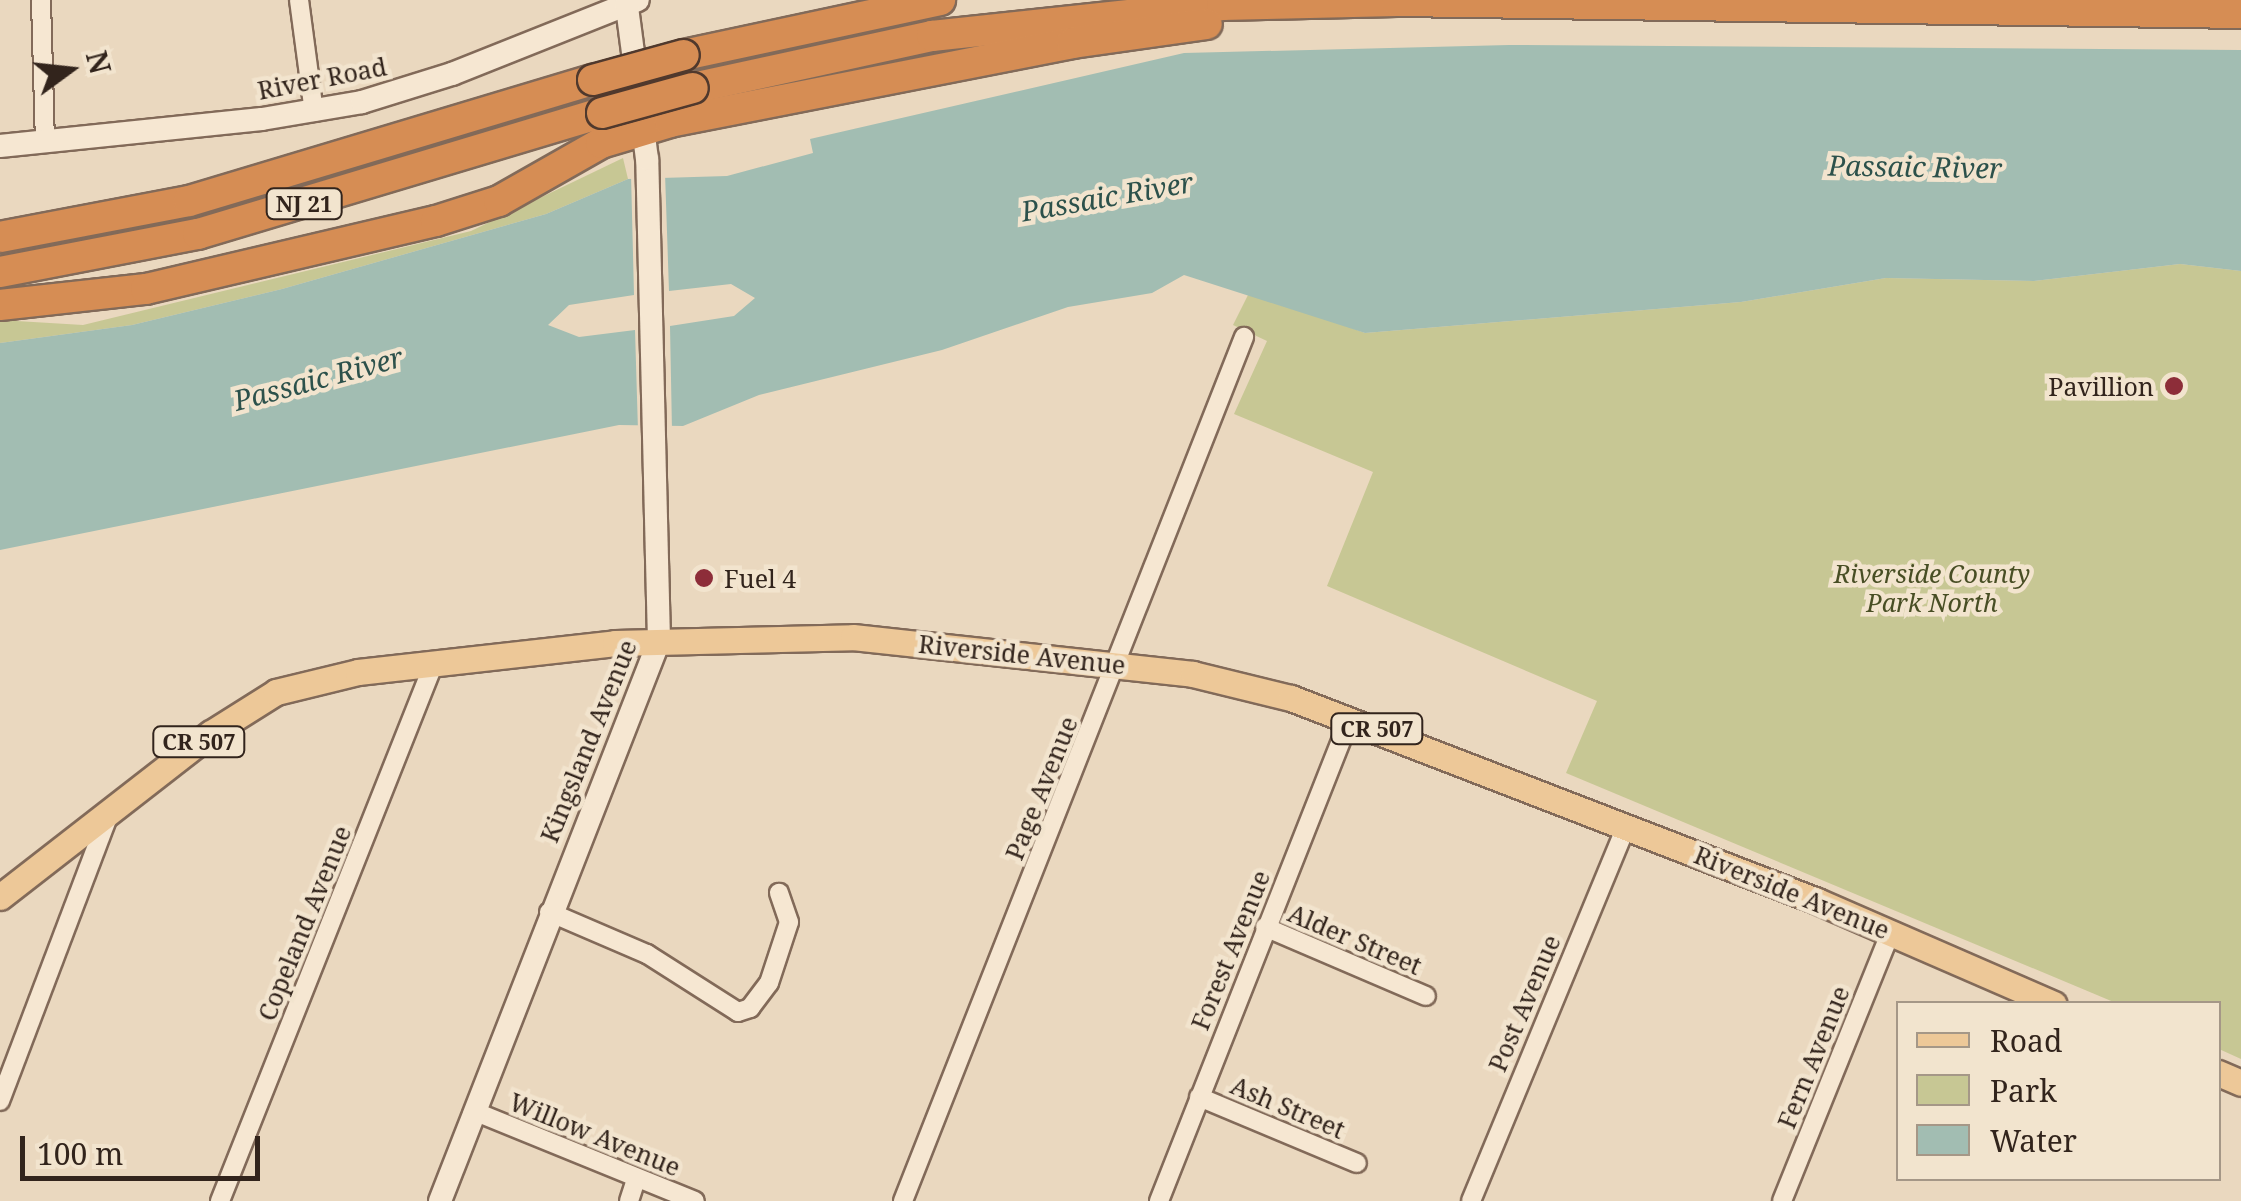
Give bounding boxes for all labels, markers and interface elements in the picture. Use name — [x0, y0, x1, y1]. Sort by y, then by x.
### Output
north arrow — [20, 20, 120, 120]
text: N — [78, 47, 120, 78]
street label: River Road — [255, 51, 389, 105]
water label: Passaic River — [1828, 148, 2002, 184]
water label: Passaic River — [1018, 164, 1196, 228]
road number: NJ 21 — [264, 187, 344, 221]
water label: Passaic River — [229, 339, 407, 417]
place label: Pavillion — [2048, 371, 2154, 401]
marker: Pavillion — [2163, 375, 2185, 397]
park label: Riverside County Park North — [1834, 559, 2030, 618]
place label: Fuel 4 — [724, 563, 796, 593]
marker: Fuel 4 — [693, 567, 715, 589]
street label: Riverside Avenue — [917, 628, 1127, 680]
street label: Kingsland Avenue — [534, 635, 642, 847]
street label: Page Avenue — [999, 712, 1083, 864]
road number: CR 507 — [1330, 712, 1424, 746]
road number: CR 507 — [152, 725, 246, 759]
street label: Copeland Avenue — [251, 821, 357, 1025]
street label: Riverside Avenue — [1690, 839, 1894, 945]
street label: Forest Avenue — [1184, 866, 1276, 1034]
street label: Alder Street — [1284, 897, 1426, 981]
street label: Post Avenue — [1482, 930, 1566, 1076]
street label: Fern Avenue — [1771, 981, 1855, 1133]
legend — [1896, 1001, 2221, 1181]
text: Road — [1990, 1020, 2062, 1061]
street label: Ash Street — [1226, 1070, 1350, 1144]
text: Park — [1990, 1070, 2057, 1111]
street label: Willow Avenue — [505, 1086, 685, 1182]
scale bar — [25, 1116, 265, 1178]
text: Water — [1990, 1120, 2077, 1161]
text: 100 m — [37, 1133, 123, 1174]

